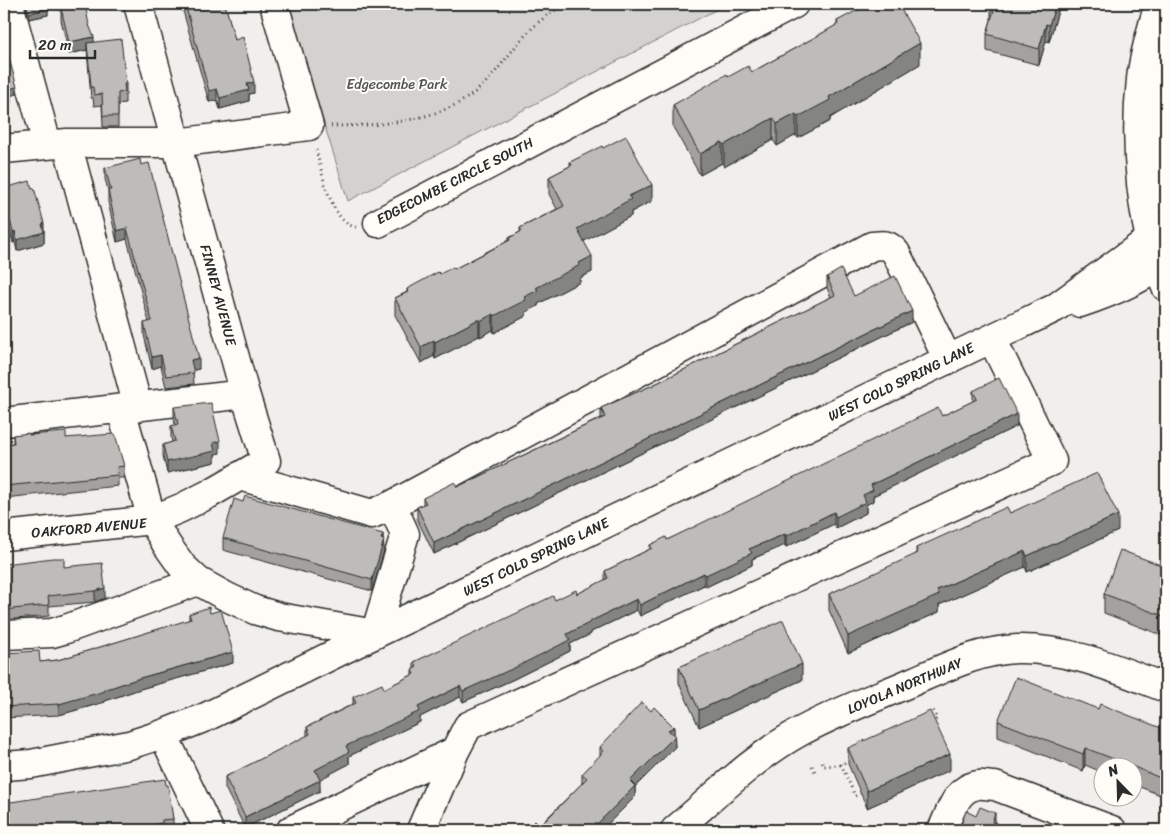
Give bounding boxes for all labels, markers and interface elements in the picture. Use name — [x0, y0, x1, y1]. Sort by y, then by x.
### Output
scale bar — [30, 28, 95, 60]
text: 20 m — [38, 32, 72, 58]
park label: Edgecombe Park — [347, 72, 448, 97]
street label: EDGECOMBE CIRCLE SOUTH — [372, 130, 538, 232]
street label: FINNEY AVENUE — [192, 242, 244, 350]
street label: WEST COLD SPRING LANE — [824, 335, 980, 428]
street label: OAKFORD AVENUE — [30, 510, 149, 545]
street label: WEST COLD SPRING LANE — [459, 510, 615, 603]
street label: LOYOLA NORTHWAY — [843, 650, 967, 722]
north arrow — [1092, 756, 1142, 806]
text: N — [1103, 757, 1123, 784]

